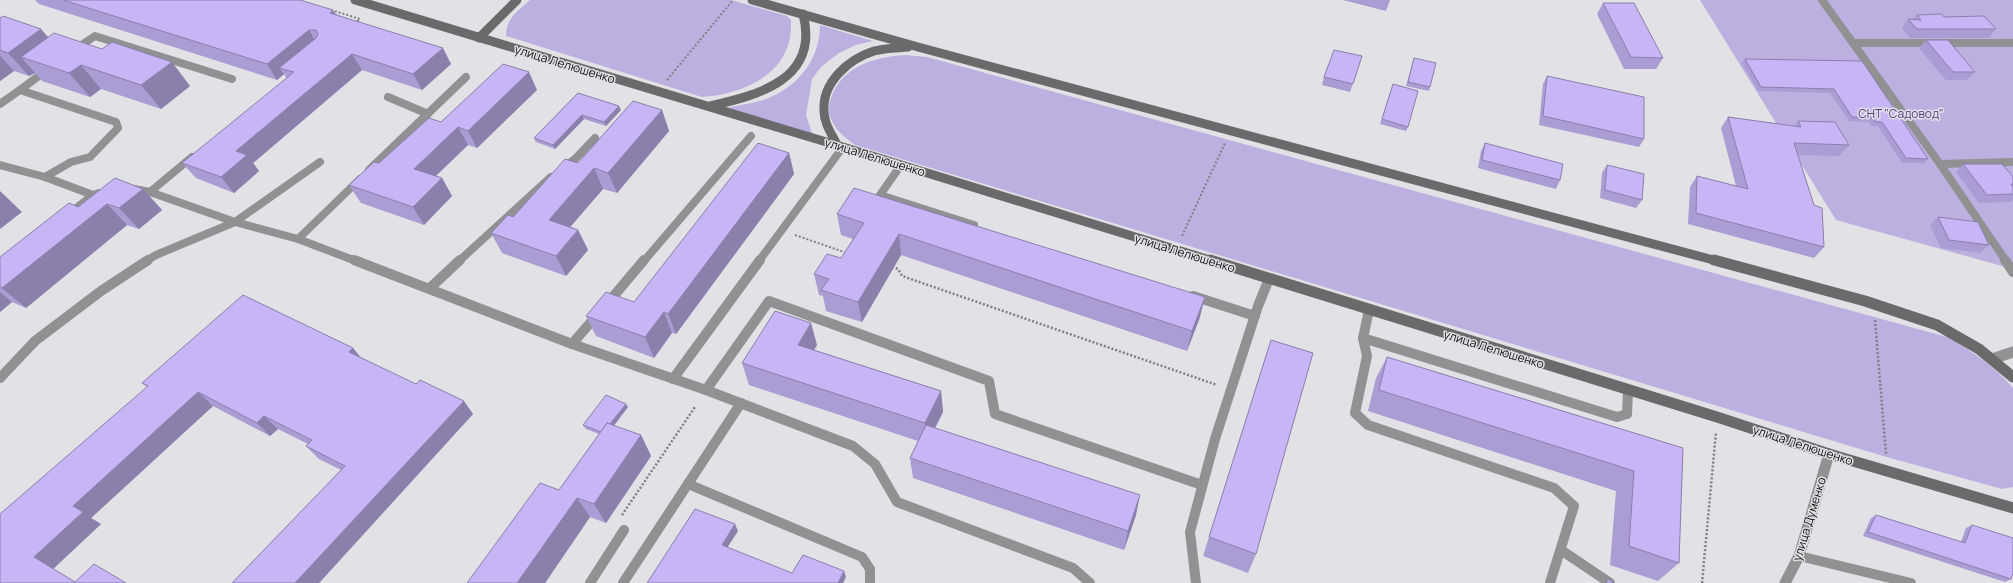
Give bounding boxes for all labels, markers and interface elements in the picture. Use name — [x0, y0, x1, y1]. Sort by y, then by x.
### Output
street label: улица Лелюшенко — [513, 41, 617, 87]
park label: СНТ "Садовод" — [1858, 105, 1944, 122]
street label: улица Лелюшенко — [823, 134, 927, 180]
street label: улица Лелюшенко — [1133, 230, 1237, 276]
street label: улица Лелюшенко — [1442, 326, 1546, 372]
street label: улица Лелюшенко — [1751, 421, 1855, 469]
street label: улица Думенко — [1788, 475, 1830, 563]

